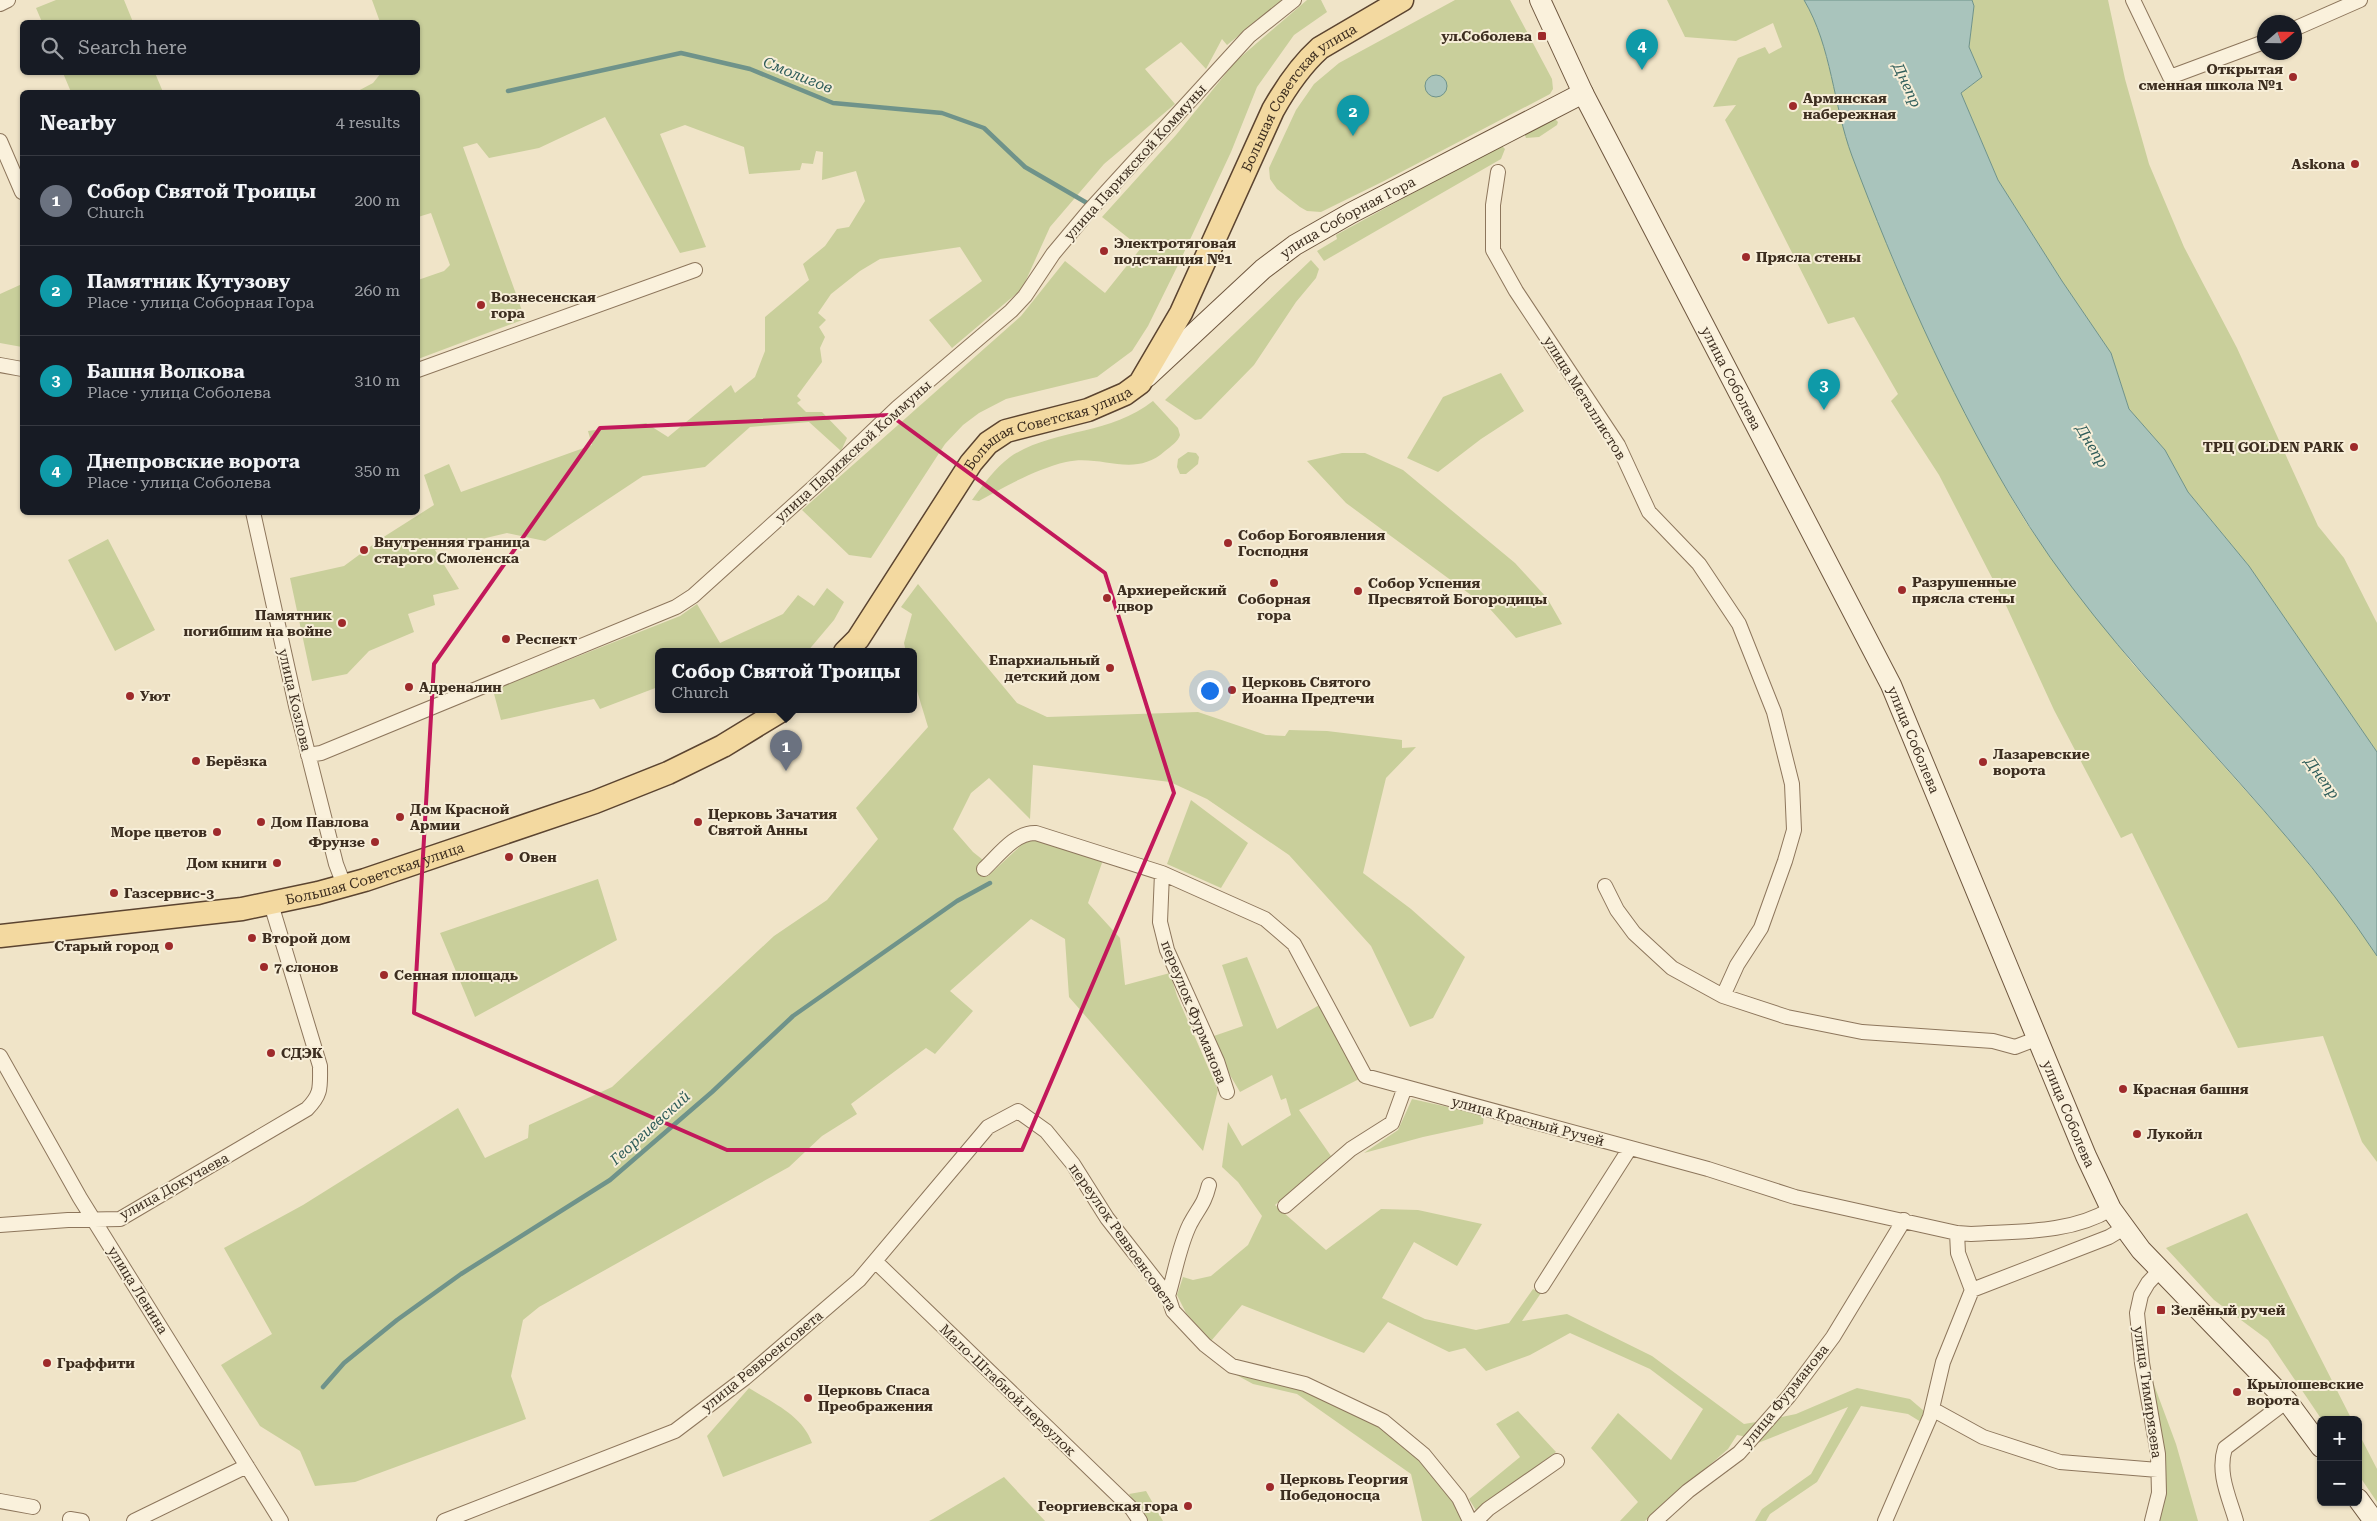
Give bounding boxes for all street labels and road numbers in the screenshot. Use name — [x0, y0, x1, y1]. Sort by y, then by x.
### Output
street label: Большая Советская улица — [1238, 20, 1360, 174]
street label: улица Парижской Коммуны — [1061, 81, 1209, 243]
street label: улица Соборная Гора — [1277, 173, 1418, 261]
street label: улица Соболева — [1698, 324, 1765, 433]
street label: улица Металлистов — [1541, 333, 1629, 463]
street label: улица Парижской Коммуны — [772, 377, 934, 525]
street label: Большая Советская улица — [961, 383, 1135, 473]
street label: улица Козлова — [275, 647, 315, 753]
street label: улица Соболева — [1884, 684, 1943, 796]
street label: Большая Советская улица — [284, 839, 467, 908]
street label: переулок Фурманова — [1158, 938, 1230, 1086]
street label: улица Соболева — [2039, 1058, 2098, 1170]
street label: улица Красный Ручей — [1450, 1093, 1606, 1149]
street label: улица Докучаева — [117, 1149, 232, 1223]
street label: переулок Реввоенсовета — [1066, 1160, 1180, 1314]
street label: улица Ленина — [105, 1243, 172, 1337]
street label: улица Реввоенсовета — [698, 1307, 826, 1415]
street label: Мало-Штабной переулок — [937, 1321, 1079, 1459]
street label: улица Тимирязева — [2131, 1325, 2165, 1459]
street label: улица Фурманова — [1738, 1341, 1832, 1451]

